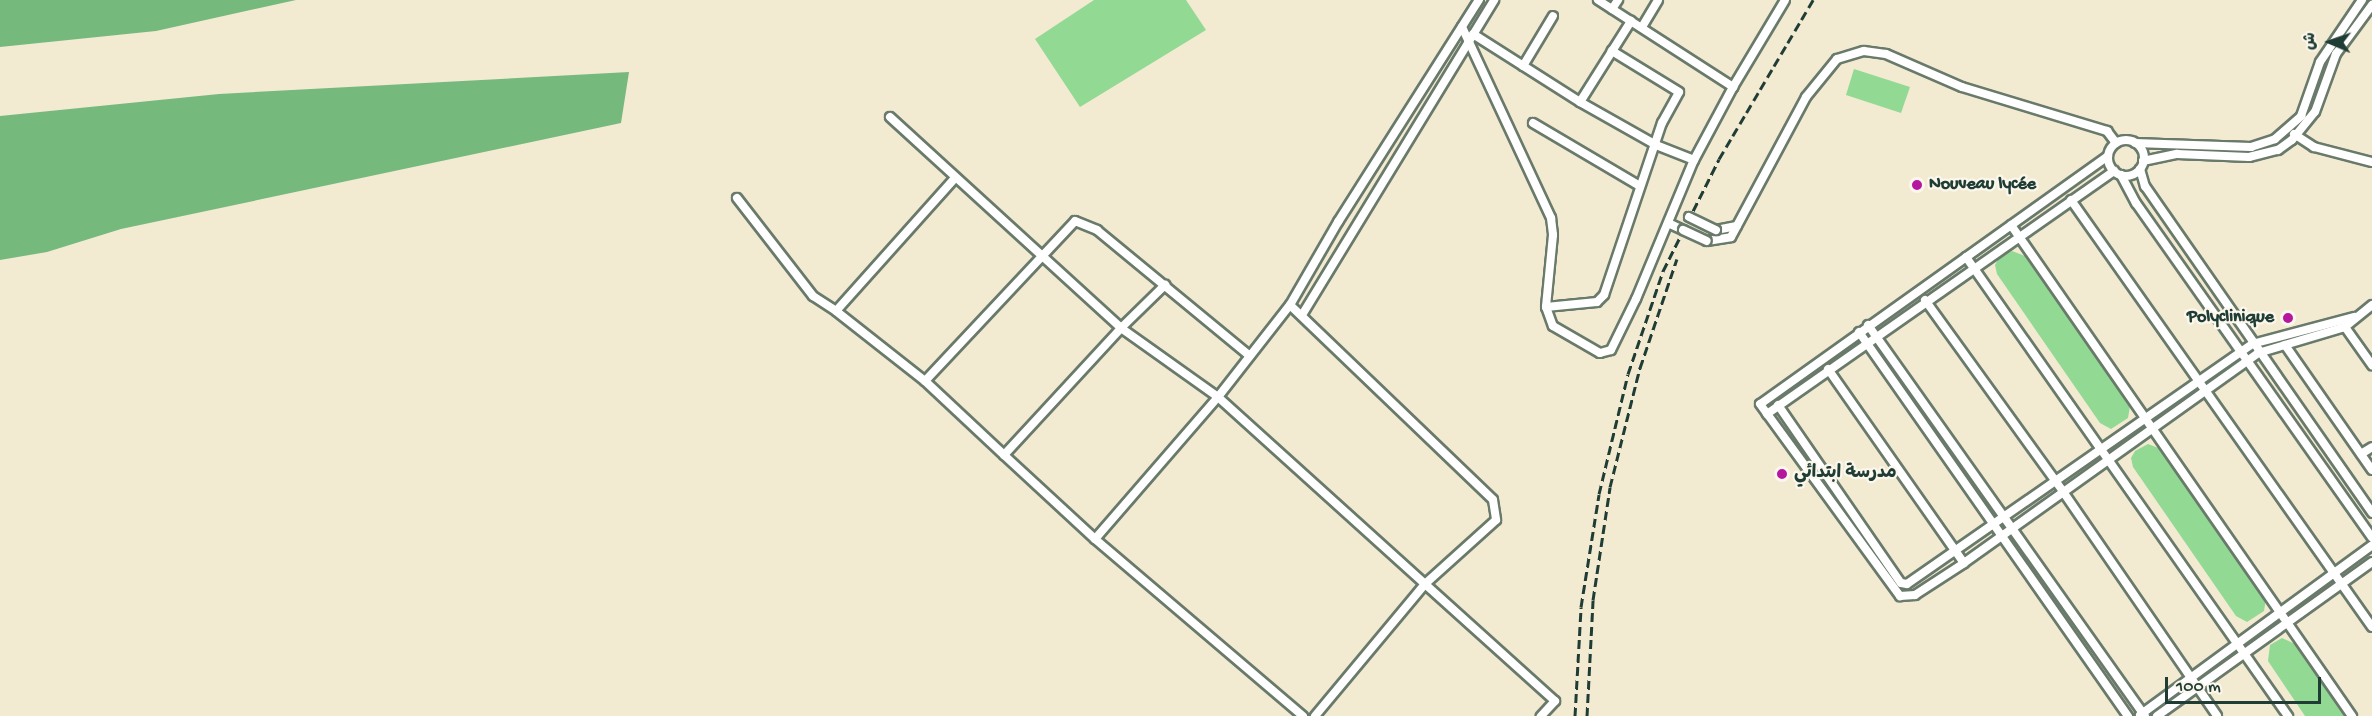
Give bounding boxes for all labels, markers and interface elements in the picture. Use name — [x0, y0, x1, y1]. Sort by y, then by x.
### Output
north arrow — [2300, 12, 2360, 72]
text: ش — [2302, 32, 2321, 50]
place label: Nouveau lycée — [1929, 174, 2036, 196]
marker: Nouveau lycée — [1910, 178, 1924, 192]
place label: Polyclinique — [2187, 307, 2274, 329]
marker: Polyclinique — [2279, 309, 2297, 327]
place label: مدرسة ابتدائي — [1794, 463, 1897, 485]
marker: مدرسة ابتدائي — [1775, 467, 1789, 481]
scale bar — [2168, 665, 2324, 703]
text: 100 m — [2176, 677, 2221, 698]

